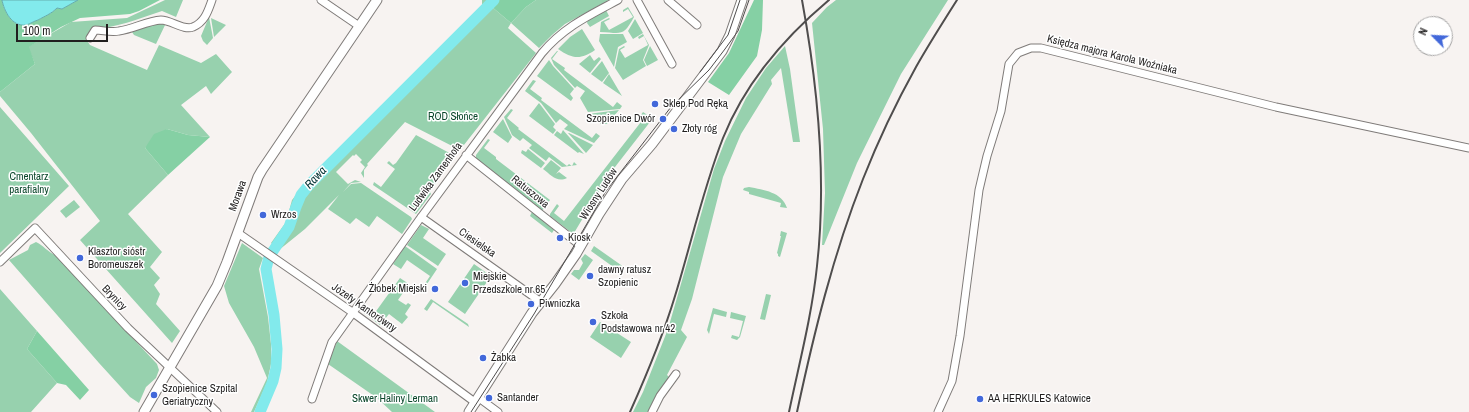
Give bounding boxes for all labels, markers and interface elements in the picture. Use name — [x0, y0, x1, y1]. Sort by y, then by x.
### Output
scale bar — [18, 16, 110, 42]
north arrow — [1413, 16, 1453, 56]
text: 100 m — [23, 23, 50, 39]
text: N — [1415, 26, 1431, 37]
street label: Księdza majora Karola Woźniaka — [1046, 32, 1178, 78]
place label: Sklep Pod Ręką — [663, 97, 728, 111]
marker: Sklep Pod Ręką — [650, 99, 660, 109]
park label: ROD Słońce — [428, 110, 478, 124]
place label: Szopienice Dwór — [586, 112, 655, 126]
marker: Szopienice Dwór — [658, 114, 668, 124]
place label: Złoty róg — [682, 122, 717, 136]
marker: Złoty róg — [669, 124, 679, 134]
street label: Ludwika Zamenhofa — [407, 140, 465, 214]
water label: Rawa — [302, 164, 330, 192]
street label: Wiosny Ludów — [577, 166, 621, 222]
park label: Cmentarz parafialny — [9, 170, 49, 196]
street label: Ratuszowa — [509, 173, 551, 211]
street label: Morawa — [226, 179, 250, 213]
place label: Wrzos — [271, 208, 296, 222]
marker: Wrzos — [258, 210, 268, 220]
street label: Ciesielska — [456, 226, 498, 260]
place label: Kiosk — [568, 231, 591, 245]
marker: Kiosk — [555, 233, 565, 243]
place label: Klasztor sióstr Boromeuszek — [88, 245, 145, 271]
marker: Klasztor sióstr Boromeuszek — [75, 253, 85, 263]
place label: dawny ratusz Szopienic — [598, 263, 651, 289]
place label: Miejskie Przedszkole nr 65 — [473, 270, 545, 296]
marker: dawny ratusz Szopienic — [585, 271, 595, 281]
marker: Miejskie Przedszkole nr 65 — [460, 278, 470, 288]
street label: Józefy Kantorówny — [329, 281, 399, 335]
place label: Żłobek Miejski — [369, 282, 427, 296]
street label: Brynicy — [99, 283, 129, 313]
marker: Żłobek Miejski — [430, 284, 440, 294]
place label: Piwniczka — [539, 297, 580, 311]
marker: Piwniczka — [526, 299, 536, 309]
place label: Szkoła Podstawowa nr 42 — [601, 309, 675, 335]
marker: Szkoła Podstawowa nr 42 — [588, 317, 598, 327]
place label: Żabka — [491, 351, 516, 365]
marker: Żabka — [478, 353, 488, 363]
place label: Szopienice Szpital Geriatryczny — [162, 382, 237, 408]
marker: Szopienice Szpital Geriatryczny — [149, 390, 159, 400]
place label: Santander — [497, 391, 539, 405]
park label: Skwer Haliny Lerman — [352, 392, 438, 406]
place label: AA HERKULES Katowice — [988, 392, 1091, 406]
marker: Santander — [484, 393, 494, 403]
marker: AA HERKULES Katowice — [975, 394, 985, 404]

